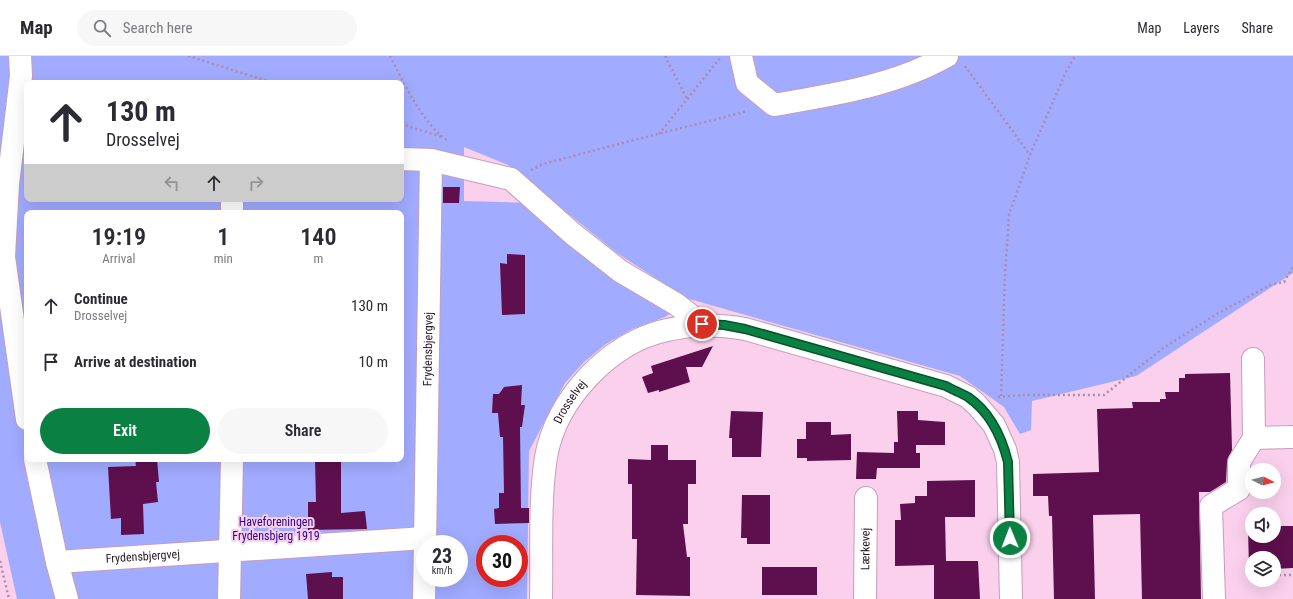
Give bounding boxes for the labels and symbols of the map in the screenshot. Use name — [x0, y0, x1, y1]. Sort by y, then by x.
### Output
pin — [685, 307, 719, 341]
street label: Frydensbjergvej — [420, 312, 436, 386]
street label: Drosselvej — [551, 377, 589, 426]
north arrow — [1245, 463, 1281, 499]
park label: Haveforeningen Frydensbjerg 1919 — [232, 515, 320, 543]
position arrow — [989, 517, 1031, 559]
street label: Lærkevej — [858, 528, 873, 570]
speed limit sign: 30 — [476, 535, 528, 587]
street label: Frydensbjergvej — [105, 547, 180, 566]

